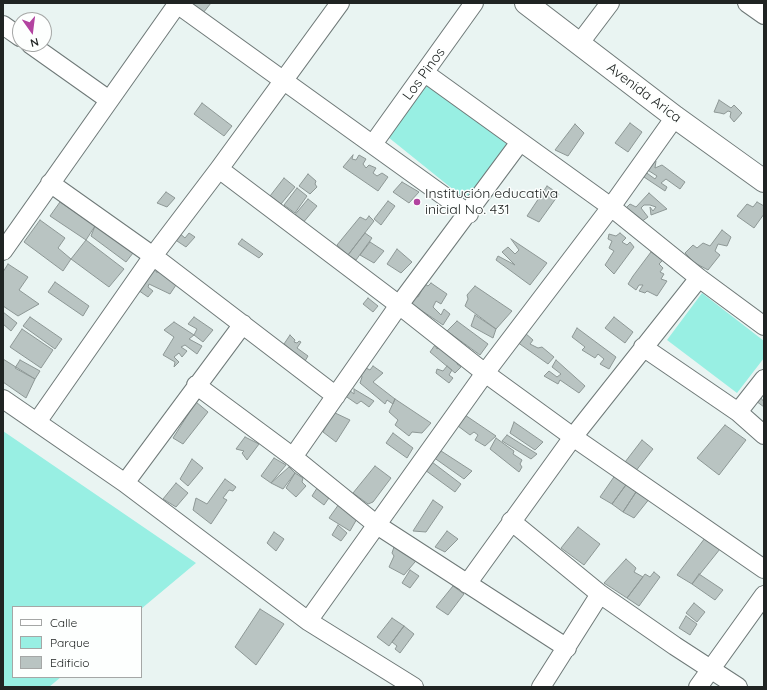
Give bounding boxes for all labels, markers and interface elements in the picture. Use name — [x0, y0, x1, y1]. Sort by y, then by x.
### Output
north arrow — [12, 12, 52, 52]
text: N — [29, 35, 40, 50]
street label: Los Pinos — [399, 44, 449, 104]
street label: Avenida Arica — [603, 60, 685, 126]
place label: Institución educativa inicial No. 431 — [425, 186, 558, 218]
marker: Institución educativa inicial No. 431 — [412, 197, 422, 207]
legend — [12, 606, 142, 678]
text: Calle — [50, 615, 77, 630]
text: Parque — [50, 635, 90, 650]
text: Edificio — [50, 655, 90, 670]

